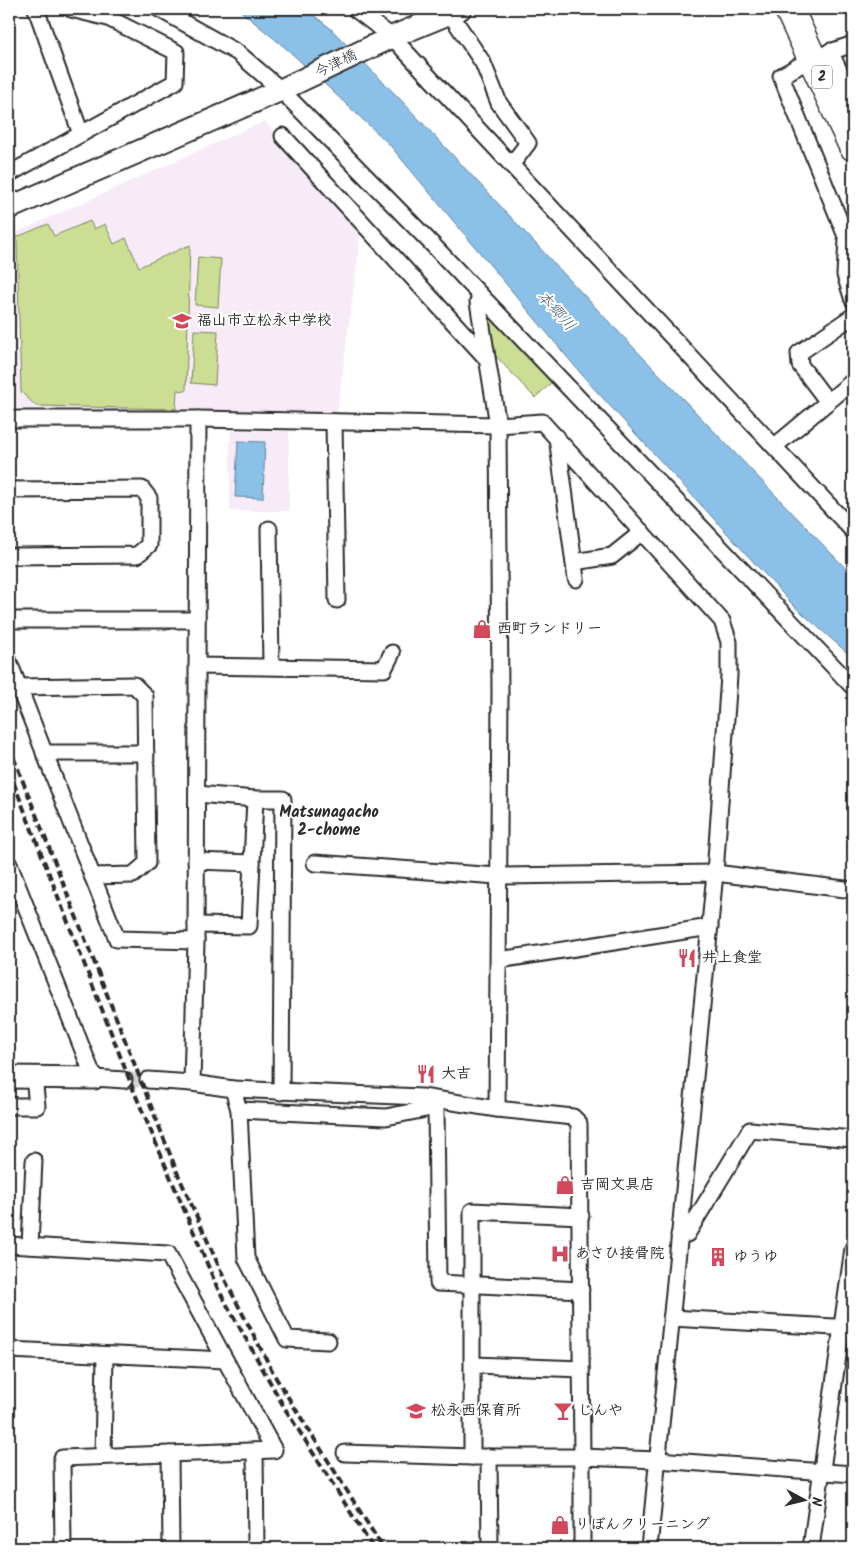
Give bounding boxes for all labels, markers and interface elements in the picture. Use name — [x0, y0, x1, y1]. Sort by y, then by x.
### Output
street label: 今津橋 — [311, 43, 361, 85]
road number: 2 — [812, 66, 832, 88]
water label: 本郷川 — [531, 285, 581, 337]
place label: 福山市立松永中学校 — [197, 309, 332, 333]
school or university icon: 福山市立松永中学校 — [171, 310, 193, 332]
place label: 西町ランドリー — [497, 617, 602, 641]
shop icon: 西町ランドリー — [471, 618, 493, 640]
district label: Matsunagacho 2-chome — [279, 800, 379, 843]
place label: 井上食堂 — [702, 946, 762, 970]
restaurant icon: 井上食堂 — [676, 947, 698, 969]
place label: 大吉 — [441, 1062, 471, 1086]
restaurant icon: 大吉 — [415, 1063, 437, 1085]
place label: 吉岡文具店 — [580, 1173, 655, 1197]
shop icon: 吉岡文具店 — [554, 1174, 576, 1196]
place label: あさひ接骨院 — [575, 1242, 665, 1266]
hospital icon: あさひ接骨院 — [549, 1243, 571, 1265]
place label: ゆうゆ — [733, 1245, 778, 1269]
building icon: ゆうゆ — [707, 1246, 729, 1268]
place label: 松永西保育所 — [431, 1399, 521, 1423]
place label: じんや — [578, 1399, 623, 1423]
school or university icon: 松永西保育所 — [405, 1400, 427, 1422]
bar icon: じんや — [552, 1400, 574, 1422]
north arrow — [780, 1474, 830, 1524]
text: N — [804, 1496, 827, 1507]
place label: りぼんクリーニング — [575, 1513, 710, 1537]
shop icon: りぼんクリーニング — [549, 1514, 571, 1536]

